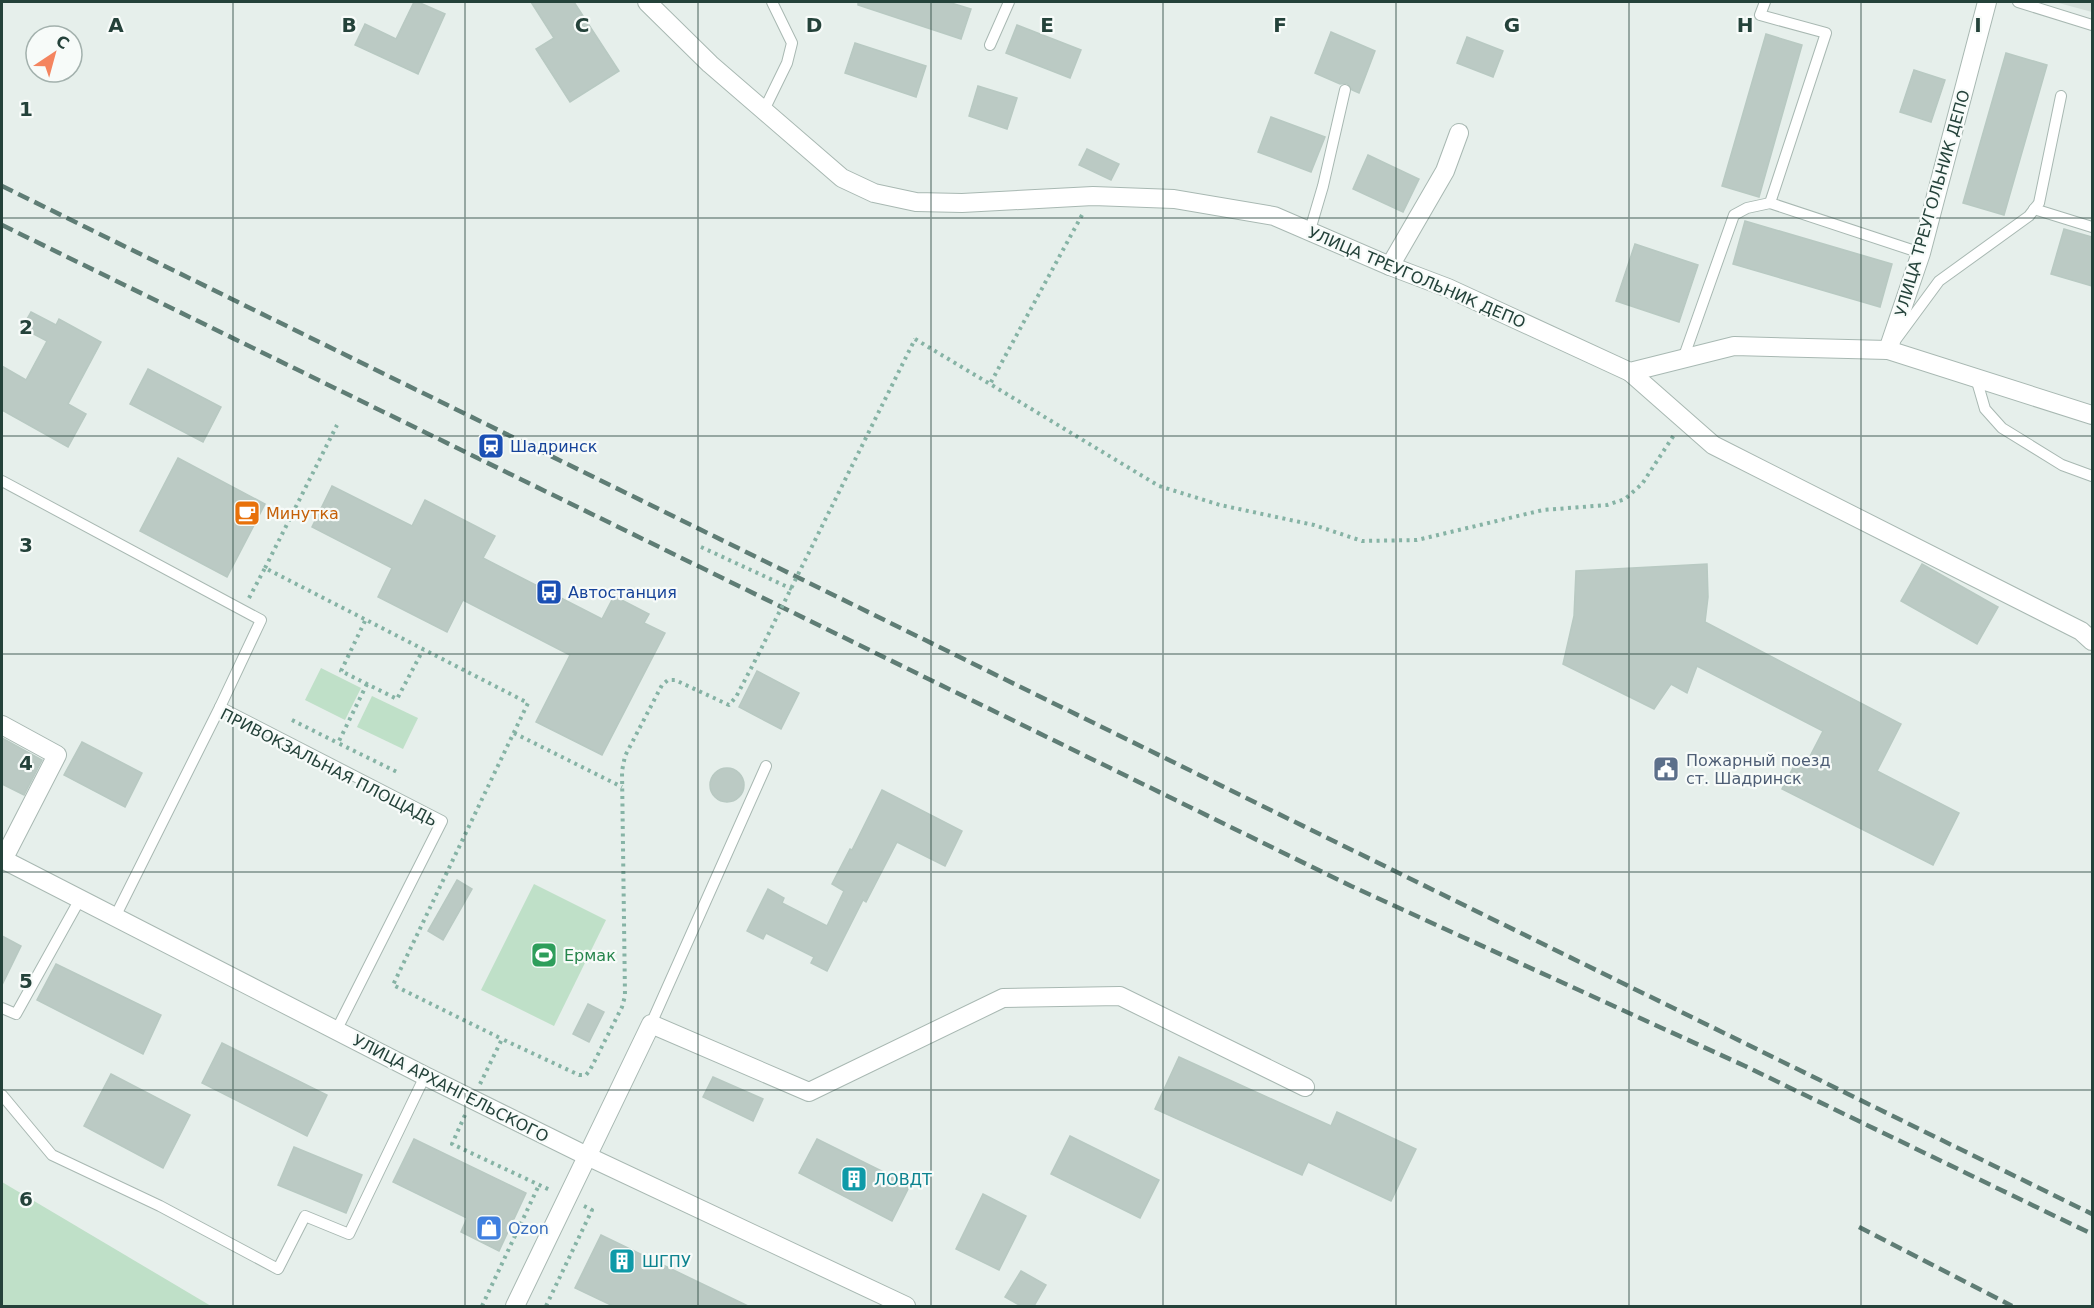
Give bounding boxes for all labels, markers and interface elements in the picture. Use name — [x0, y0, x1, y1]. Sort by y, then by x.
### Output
text: A — [108, 13, 124, 37]
text: B — [341, 13, 357, 37]
text: C — [575, 13, 589, 37]
text: D — [806, 13, 822, 37]
text: E — [1040, 13, 1054, 37]
text: F — [1273, 13, 1287, 37]
text: G — [1504, 13, 1520, 37]
text: H — [1737, 13, 1753, 37]
text: I — [1974, 13, 1982, 37]
north arrow — [24, 24, 84, 84]
text: С — [52, 31, 73, 53]
street label: УЛИЦА ТРЕУГОЛЬНИК ДЕПО — [1891, 88, 1974, 318]
text: 1 — [19, 97, 33, 121]
street label: УЛИЦА ТРЕУГОЛЬНИК ДЕПО — [1305, 223, 1528, 332]
text: 2 — [19, 315, 33, 339]
station icon: Шадринск — [476, 431, 506, 461]
place label: Шадринск — [510, 437, 598, 456]
cafe icon: Минутка — [232, 498, 262, 528]
place label: Минутка — [266, 504, 339, 523]
text: 3 — [19, 533, 33, 557]
bus stop icon: Автостанция — [534, 577, 564, 607]
place label: Автостанция — [568, 583, 677, 602]
street label: ПРИВОКЗАЛЬНАЯ ПЛОЩАДЬ — [217, 704, 440, 831]
text: 4 — [19, 751, 33, 775]
place label: Пожарный поезд ст. Шадринск — [1686, 751, 1830, 788]
public building icon: Пожарный поезд ст. Шадринск — [1651, 754, 1681, 784]
sports icon: Ермак — [529, 940, 559, 970]
place label: Ермак — [564, 946, 616, 965]
text: 5 — [19, 969, 33, 993]
street label: УЛИЦА АРХАНГЕЛЬСКОГО — [350, 1031, 552, 1146]
building icon: ЛОВДТ — [839, 1164, 869, 1194]
place label: ЛОВДТ — [874, 1170, 932, 1189]
text: 6 — [19, 1187, 33, 1211]
shop icon: Ozon — [474, 1213, 504, 1243]
place label: Ozon — [508, 1219, 549, 1238]
building icon: ШГПУ — [607, 1246, 637, 1276]
place label: ШГПУ — [642, 1252, 691, 1271]

